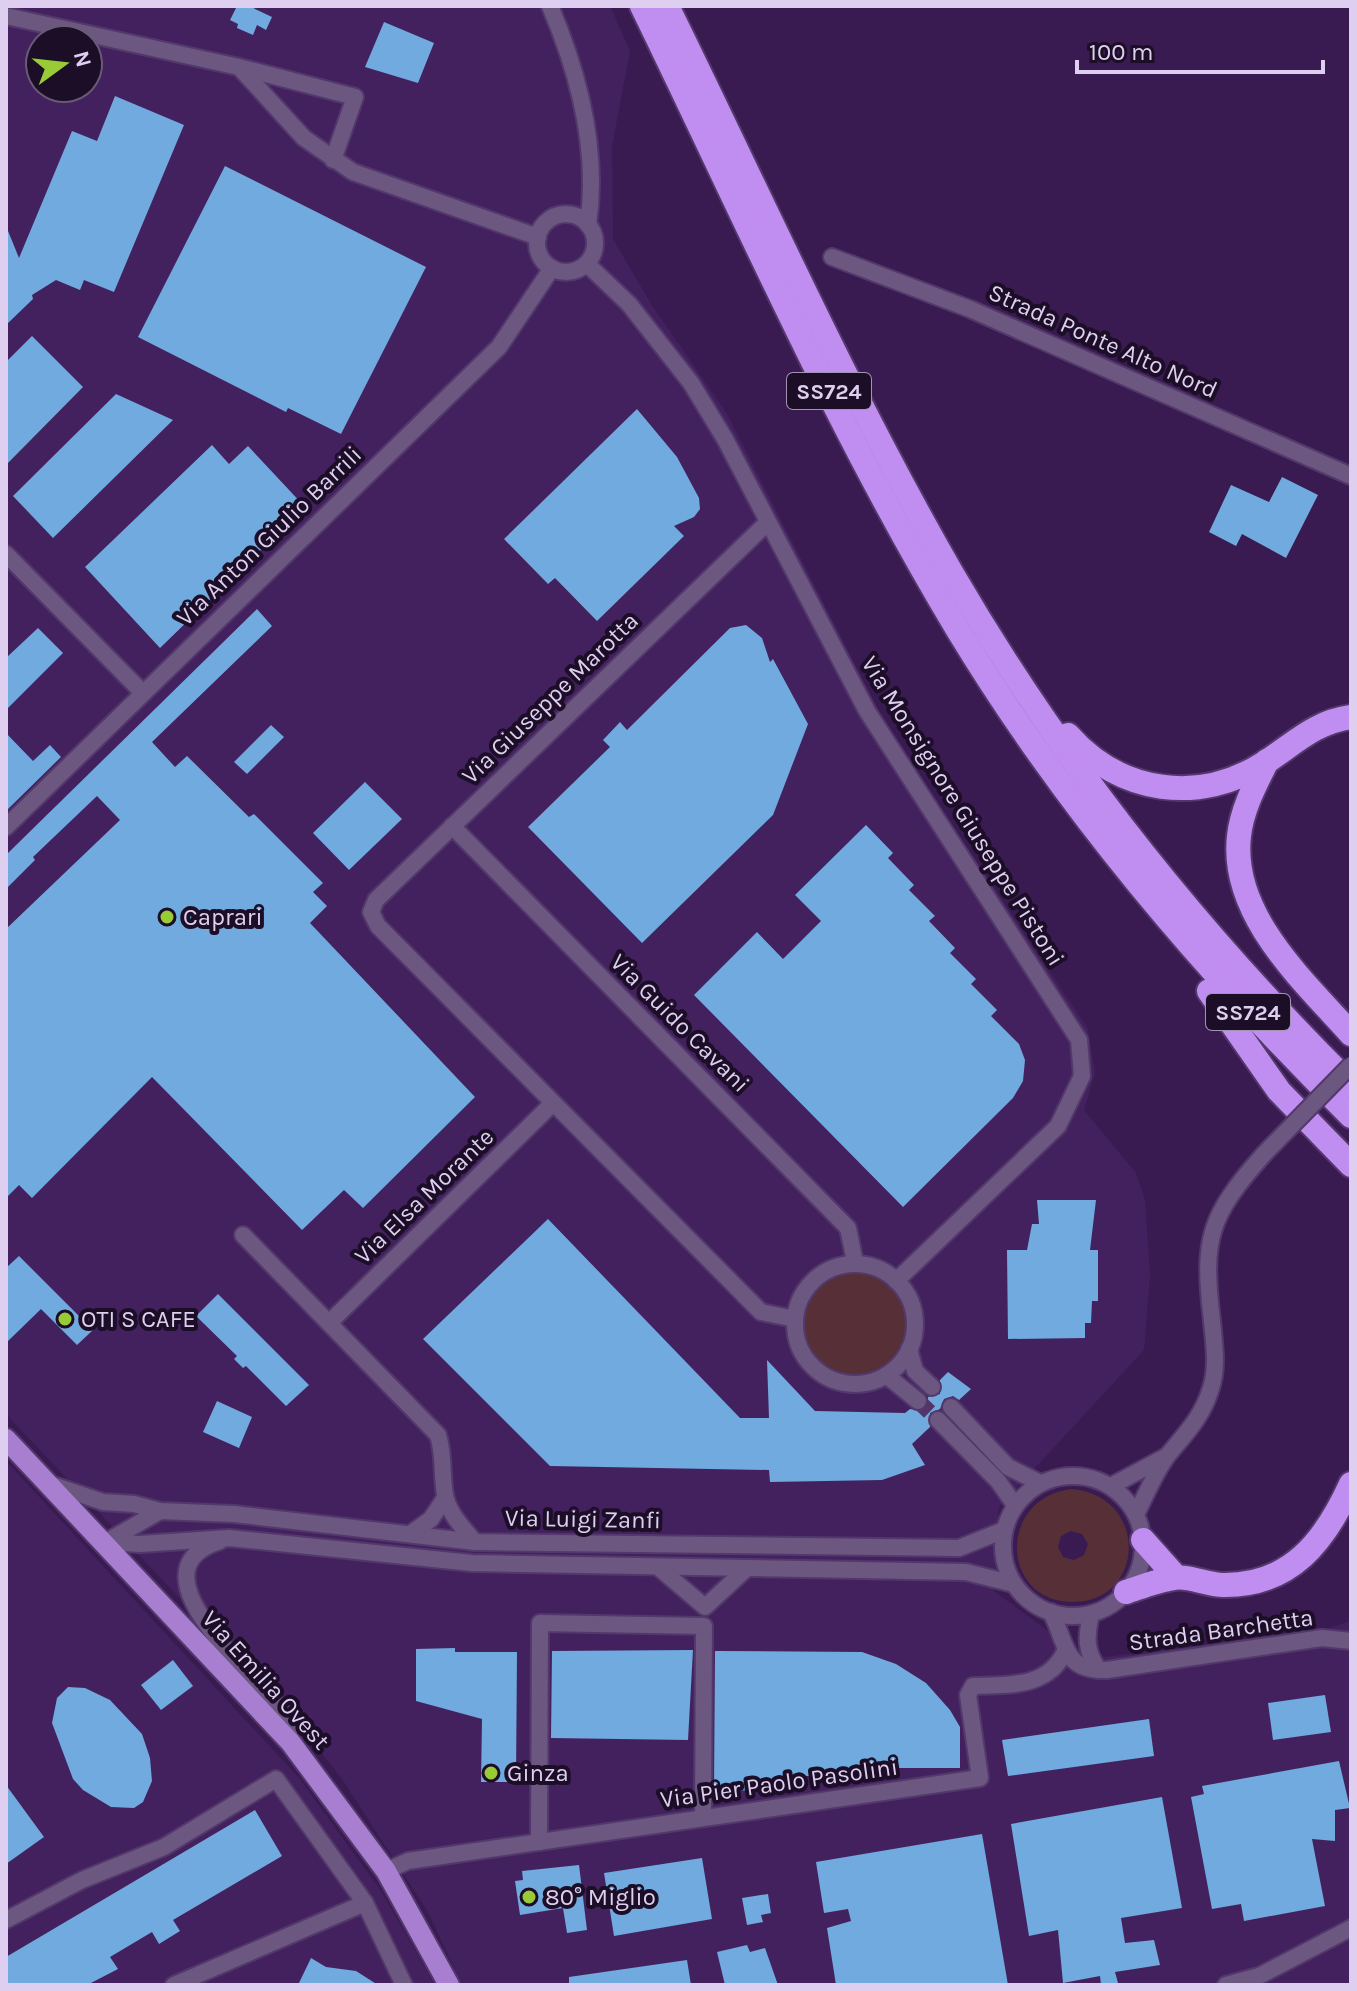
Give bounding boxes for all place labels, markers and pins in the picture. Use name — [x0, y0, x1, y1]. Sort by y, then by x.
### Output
place label: Caprari — [183, 903, 263, 931]
marker: Caprari — [158, 908, 176, 926]
place label: OTI S CAFE — [81, 1305, 196, 1333]
marker: OTI S CAFE — [56, 1310, 74, 1328]
place label: Ginza — [507, 1759, 569, 1787]
marker: Ginza — [482, 1764, 500, 1782]
place label: 80° Miglio — [545, 1883, 656, 1911]
marker: 80° Miglio — [520, 1888, 538, 1906]

